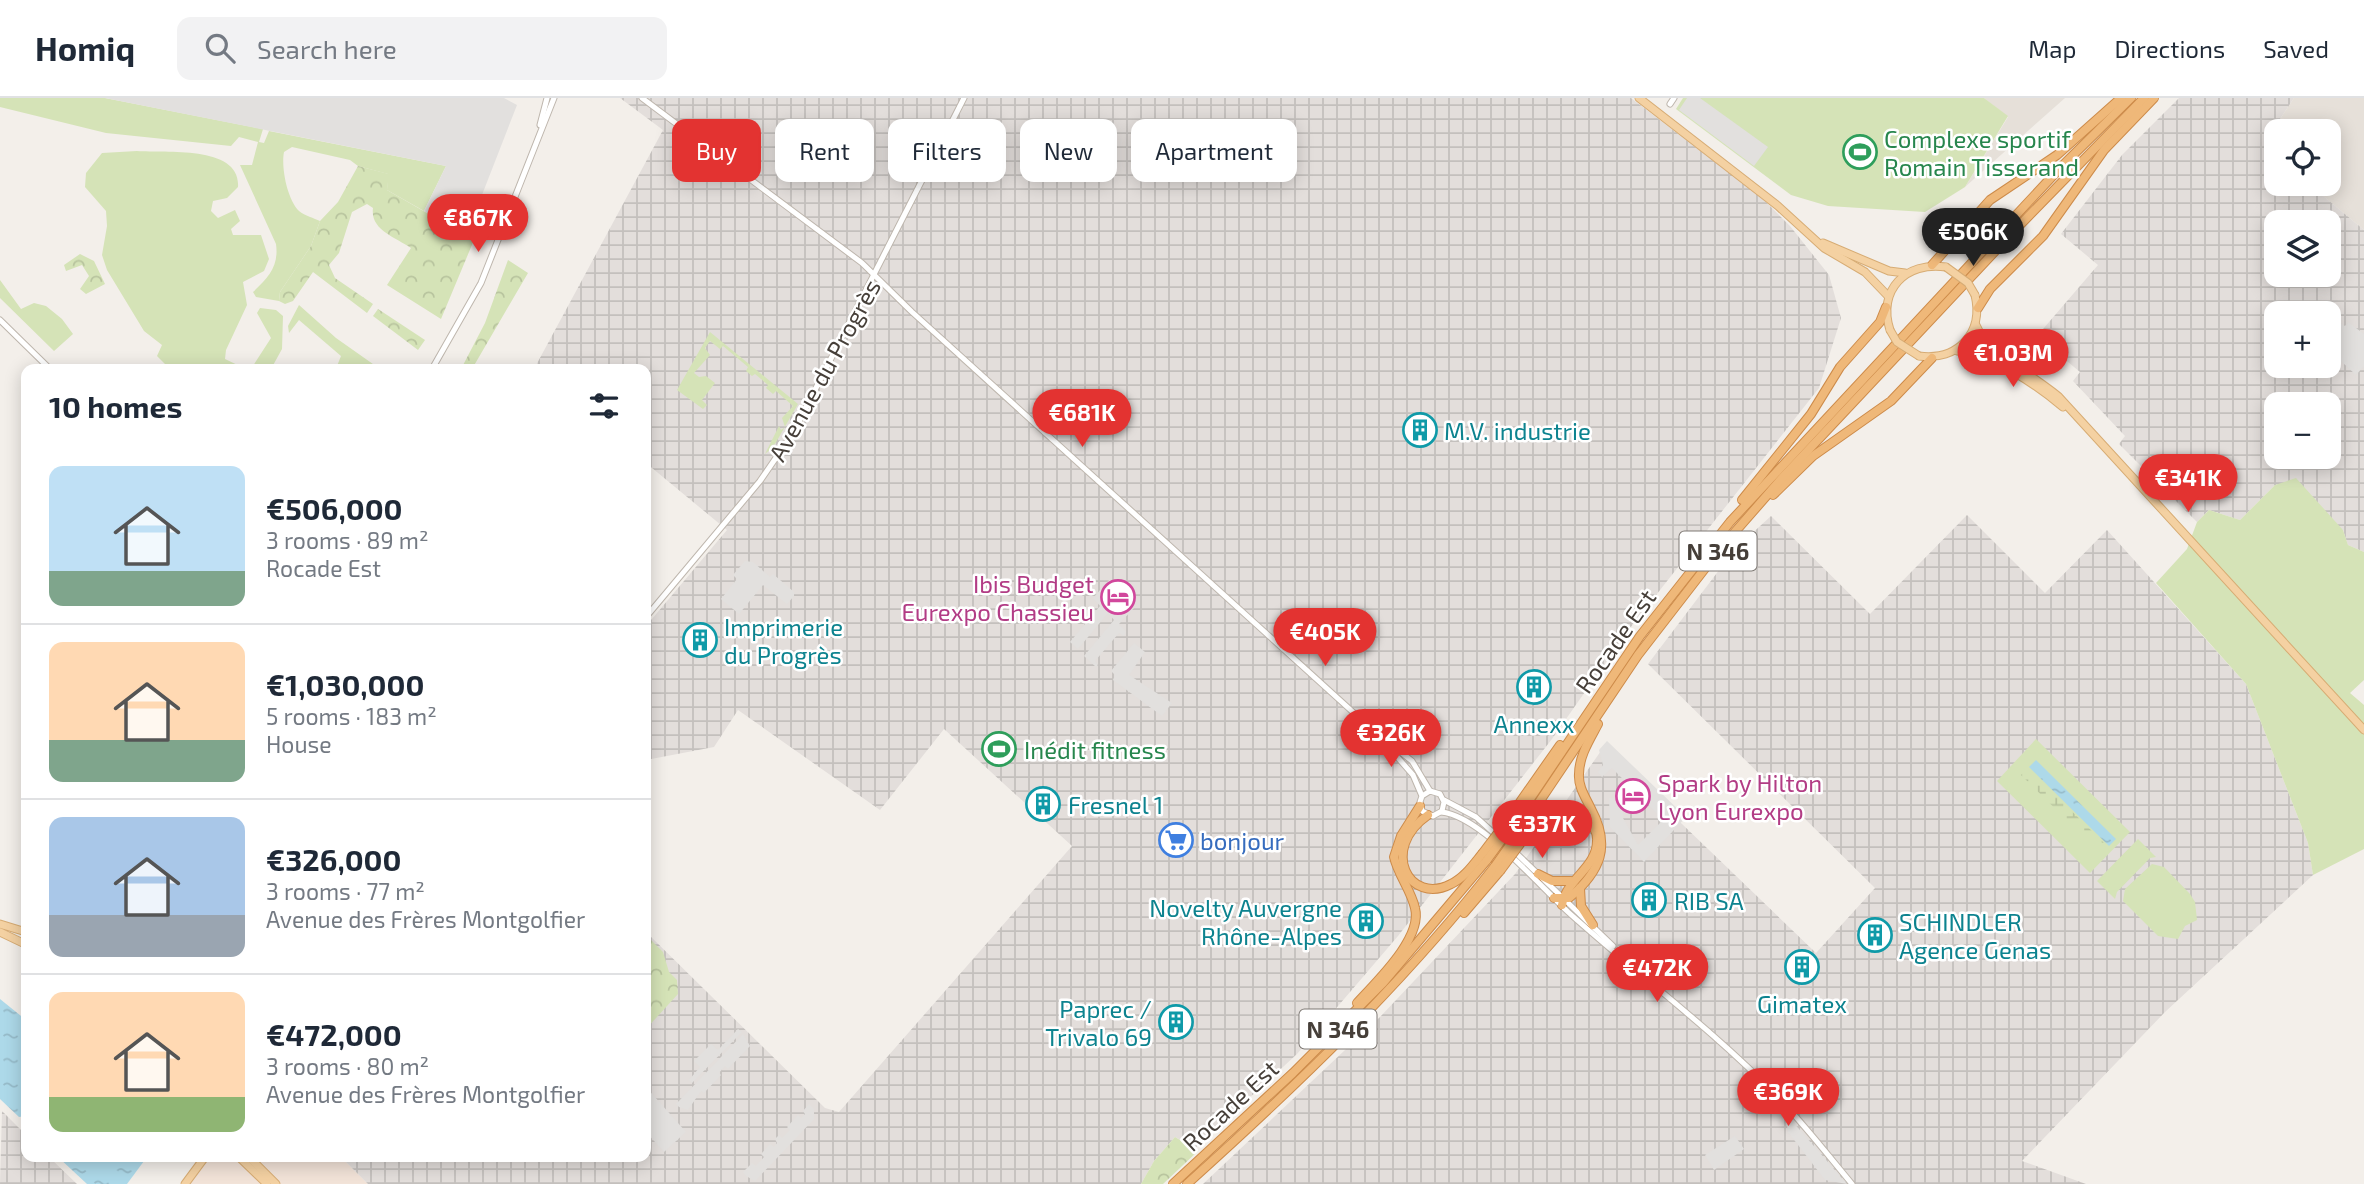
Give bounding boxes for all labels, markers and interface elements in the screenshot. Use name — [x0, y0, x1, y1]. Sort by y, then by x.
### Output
search box — [177, 17, 667, 80]
text: Homiq — [35, 28, 135, 68]
icon: search — [201, 29, 239, 67]
text: Search here — [257, 33, 397, 64]
text: Map — [2028, 34, 2076, 63]
text: Directions — [2114, 34, 2225, 63]
text: Saved — [2263, 34, 2329, 63]
chip: Buy — [672, 119, 761, 182]
chip: Rent — [775, 119, 874, 182]
chip: Filters — [888, 119, 1006, 182]
chip: New — [1020, 119, 1117, 182]
chip: Apartment — [1131, 119, 1297, 182]
map controls — [2264, 119, 2341, 469]
button: locate — [2264, 119, 2341, 196]
place label: Complexe sportif Romain Tisserand — [1884, 124, 2079, 181]
sports icon: Complexe sportif Romain Tisserand — [1841, 133, 1879, 171]
pin: €867K — [429, 194, 527, 254]
text: €867K — [443, 203, 513, 231]
pin: €506K — [1924, 208, 2022, 268]
button: layers — [2264, 210, 2341, 287]
text: €506K — [1938, 217, 2008, 245]
street label: Avenue du Progrès — [762, 274, 886, 466]
button: + — [2264, 301, 2341, 378]
pin: €1.03M — [1956, 330, 2070, 389]
text: €1.03M — [1974, 338, 2052, 366]
icon: filters — [585, 387, 623, 425]
text: 10 homes — [49, 388, 182, 424]
pin: €681K — [1033, 390, 1131, 449]
button: − — [2264, 392, 2341, 469]
text: €681K — [1048, 398, 1116, 426]
building icon: M.V. industrie — [1401, 411, 1439, 449]
place label: M.V. industrie — [1444, 416, 1591, 445]
pin: €341K — [2139, 454, 2237, 514]
text: €341K — [2155, 463, 2221, 491]
text: €506,000 — [266, 490, 403, 526]
icon: home — [105, 494, 189, 578]
text: 3 rooms · 89 m² — [266, 526, 428, 554]
road number: N 346 — [1680, 531, 1756, 570]
text: Rocade Est — [266, 554, 381, 582]
place label: Ibis Budget Eurexpo Chassieu — [901, 569, 1094, 626]
hotel icon: Ibis Budget Eurexpo Chassieu — [1099, 578, 1137, 616]
street label: Rocade Est — [1569, 584, 1661, 698]
pin: €405K — [1276, 608, 1374, 668]
place label: Imprimerie du Progrès — [724, 612, 843, 669]
text: €405K — [1289, 617, 1361, 645]
building icon: Imprimerie du Progrès — [681, 621, 719, 659]
text: €1,030,000 — [266, 666, 424, 702]
building icon: Annexx — [1515, 668, 1553, 706]
icon: home — [105, 670, 189, 754]
text: 5 rooms · 183 m² — [266, 702, 437, 730]
place label: Annexx — [1493, 709, 1575, 738]
pin: €326K — [1342, 710, 1440, 769]
text: €326K — [1356, 718, 1426, 746]
text: House — [266, 730, 332, 758]
sports icon: Inédit fitness — [980, 730, 1018, 768]
place label: Inédit fitness — [1024, 735, 1166, 764]
place label: Spark by Hilton Lyon Eurexpo — [1658, 768, 1822, 825]
hotel icon: Spark by Hilton Lyon Eurexpo — [1614, 777, 1652, 815]
building icon: Fresnel 1 — [1024, 785, 1062, 823]
place label: Fresnel 1 — [1068, 790, 1163, 819]
pin: €337K — [1493, 800, 1591, 860]
text: €337K — [1508, 809, 1576, 837]
supermarket icon: bonjour — [1157, 821, 1195, 859]
place label: bonjour — [1200, 826, 1285, 855]
text: €326,000 — [266, 841, 401, 877]
icon: home — [105, 845, 189, 929]
text: 3 rooms · 77 m² — [266, 877, 425, 905]
building icon: RIB SA — [1630, 881, 1668, 919]
place label: RIB SA — [1674, 886, 1744, 915]
place label: Novelty Auvergne Rhône-Alpes — [1149, 893, 1342, 950]
building icon: Novelty Auvergne Rhône-Alpes — [1347, 902, 1385, 940]
text: Avenue des Frères Montgolfier — [266, 905, 585, 933]
place label: SCHINDLER Agence Genas — [1899, 907, 2051, 964]
building icon: SCHINDLER Agence Genas — [1856, 916, 1894, 954]
pin: €472K — [1608, 944, 1706, 1004]
building icon: Gimatex — [1783, 948, 1821, 986]
text: €472K — [1622, 953, 1692, 981]
place label: Gimatex — [1757, 989, 1847, 1018]
place label: Paprec / Trivalo 69 — [1045, 994, 1152, 1051]
building icon: Paprec / Trivalo 69 — [1157, 1003, 1195, 1041]
road number: N 346 — [1300, 1010, 1376, 1048]
text: €472,000 — [266, 1016, 402, 1052]
icon: home — [105, 1020, 189, 1104]
text: 3 rooms · 80 m² — [266, 1052, 429, 1080]
street label: Rocade Est — [1176, 1053, 1284, 1157]
pin: €369K — [1739, 1068, 1837, 1128]
text: €369K — [1753, 1077, 1823, 1105]
text: Avenue des Frères Montgolfier — [266, 1080, 585, 1108]

